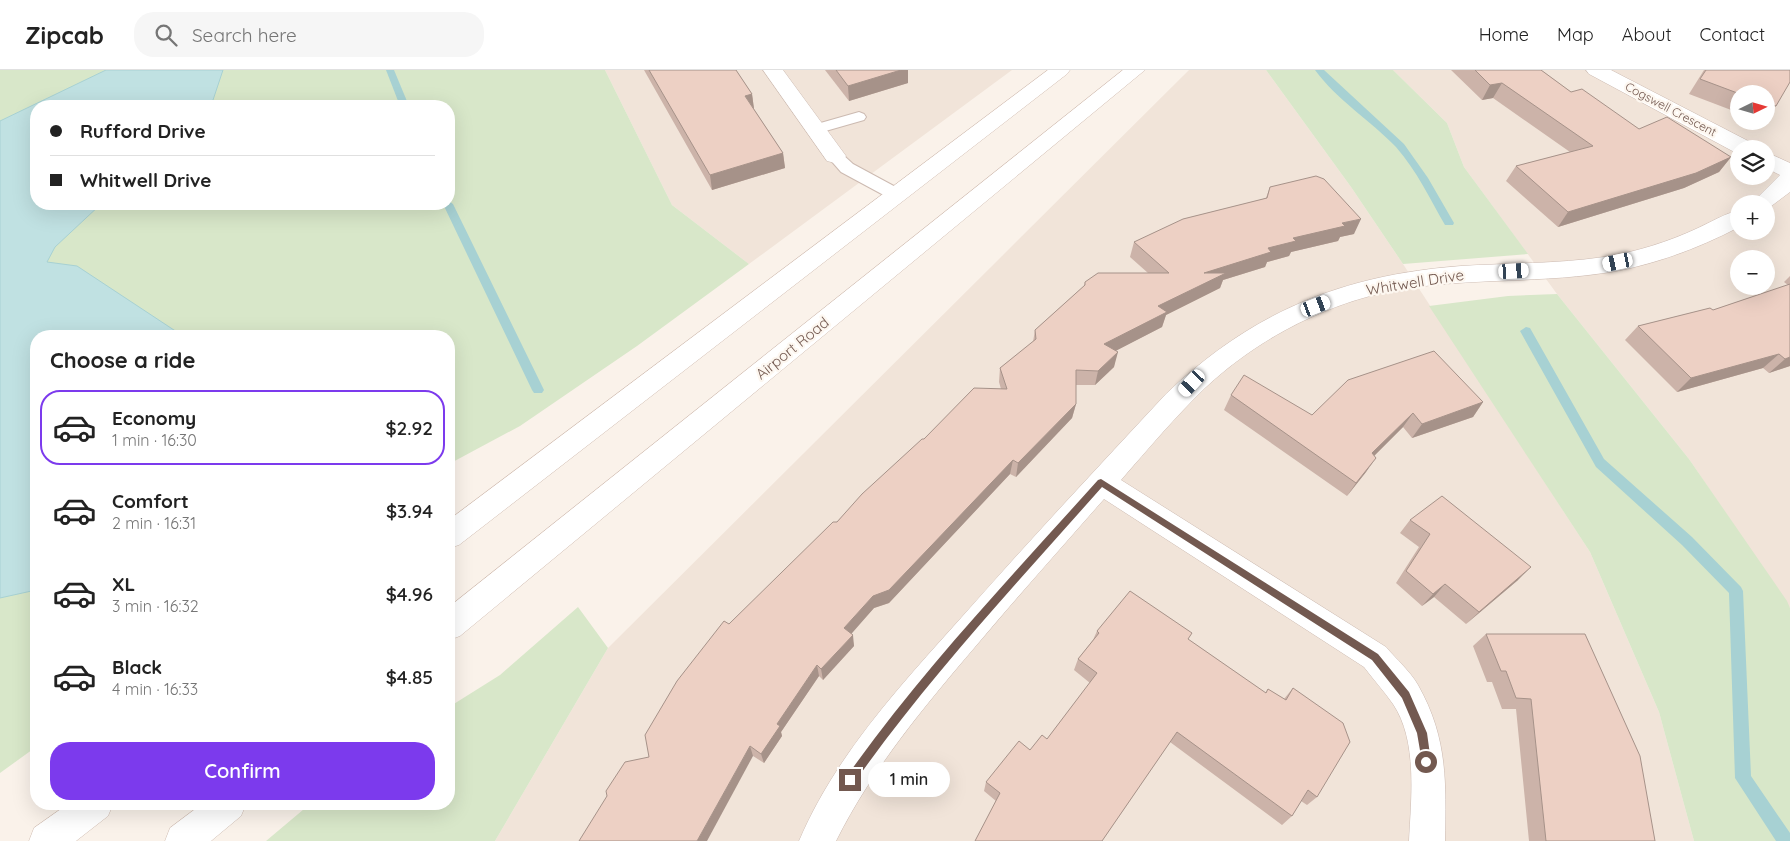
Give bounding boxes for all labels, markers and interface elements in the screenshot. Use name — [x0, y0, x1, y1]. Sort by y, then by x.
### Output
search box — [134, 12, 484, 57]
text: Zipcab — [25, 20, 104, 50]
icon: search — [152, 21, 180, 49]
text: Search here — [192, 23, 297, 47]
text: Home — [1479, 23, 1529, 46]
text: Map — [1557, 23, 1594, 46]
text: About — [1622, 23, 1672, 46]
text: Contact — [1700, 23, 1765, 46]
street label: Cogswell Crescent — [1623, 79, 1719, 139]
north arrow — [1730, 85, 1775, 130]
map controls — [1730, 85, 1775, 295]
text: Rufford Drive — [80, 119, 206, 143]
button: layers — [1730, 140, 1775, 185]
text: Whitwell Drive — [80, 168, 212, 192]
button: + — [1730, 195, 1775, 240]
button: − — [1730, 250, 1775, 295]
car — [1601, 252, 1634, 272]
car — [1498, 263, 1529, 279]
street label: Whitwell Drive — [1365, 265, 1465, 299]
car — [1299, 294, 1332, 318]
street label: Airport Road — [751, 313, 833, 383]
text: Choose a ride — [50, 346, 195, 374]
car — [1176, 367, 1207, 399]
icon: car — [52, 405, 97, 450]
text: Economy — [112, 406, 196, 430]
text: $2.92 — [385, 416, 433, 440]
text: 1 min · 16:30 — [112, 430, 197, 450]
icon: car — [52, 488, 97, 533]
text: Comfort — [112, 489, 189, 513]
text: $3.94 — [386, 499, 433, 523]
text: 2 min · 16:31 — [112, 513, 196, 533]
icon: car — [52, 571, 97, 616]
text: XL — [112, 572, 135, 596]
text: $4.96 — [386, 582, 433, 606]
text: 3 min · 16:32 — [112, 596, 199, 616]
icon: car — [52, 654, 97, 699]
text: Black — [112, 655, 162, 679]
text: $4.85 — [386, 665, 433, 689]
text: 4 min · 16:33 — [112, 679, 198, 699]
button: Confirm — [50, 742, 435, 800]
route start — [1415, 751, 1437, 773]
callout: 1 min — [868, 762, 950, 798]
route end — [839, 769, 861, 791]
text: 1 min — [890, 769, 928, 789]

